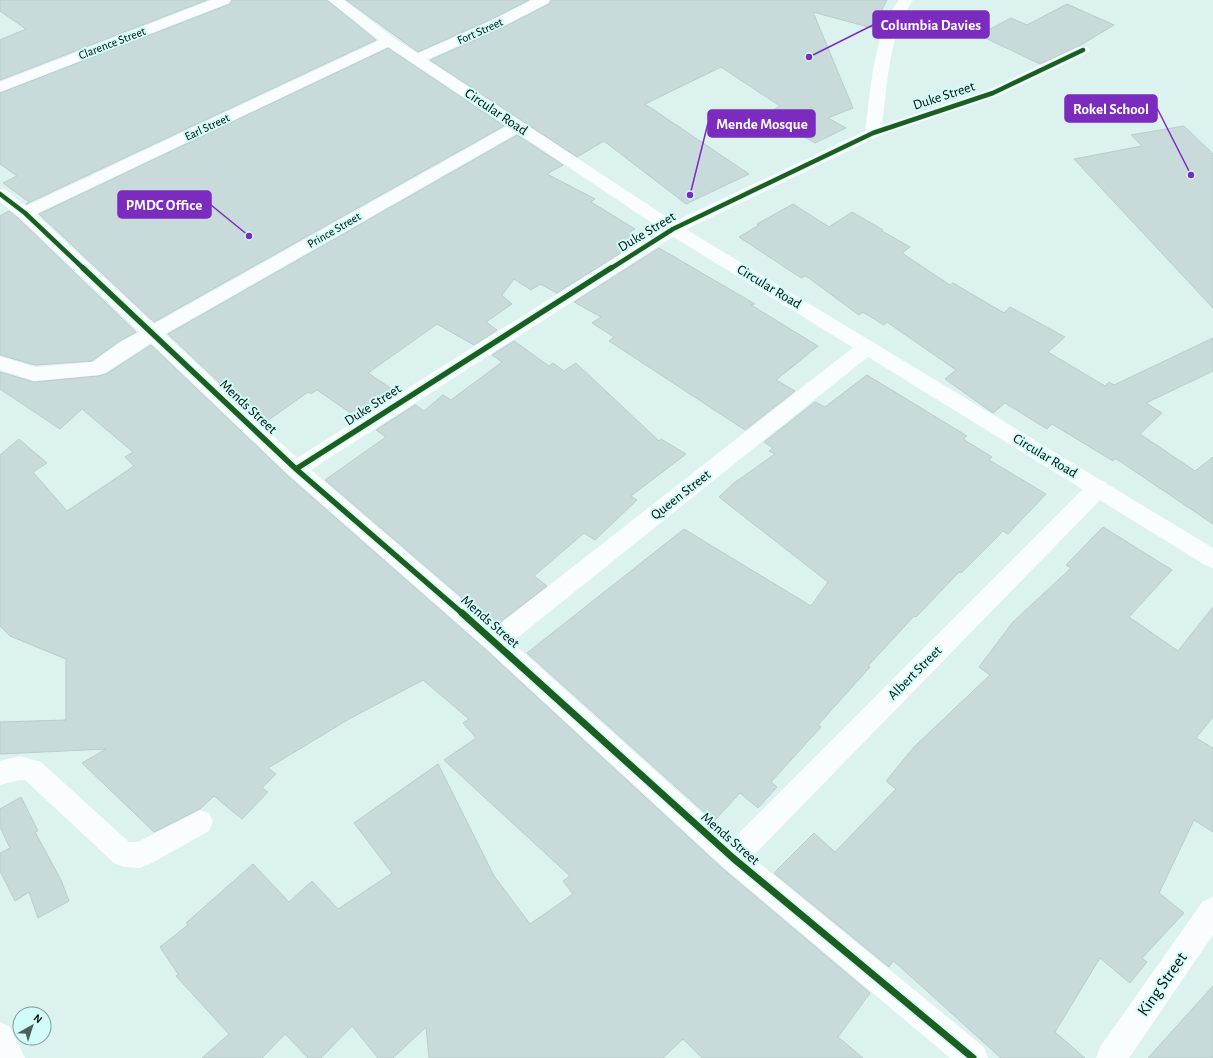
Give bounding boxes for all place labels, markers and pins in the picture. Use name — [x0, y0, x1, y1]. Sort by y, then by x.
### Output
callout: Columbia Davies — [873, 11, 989, 38]
callout: Rokel School — [1065, 95, 1157, 122]
callout: Mende Mosque — [708, 110, 815, 137]
callout: PMDC Office — [118, 191, 211, 218]

